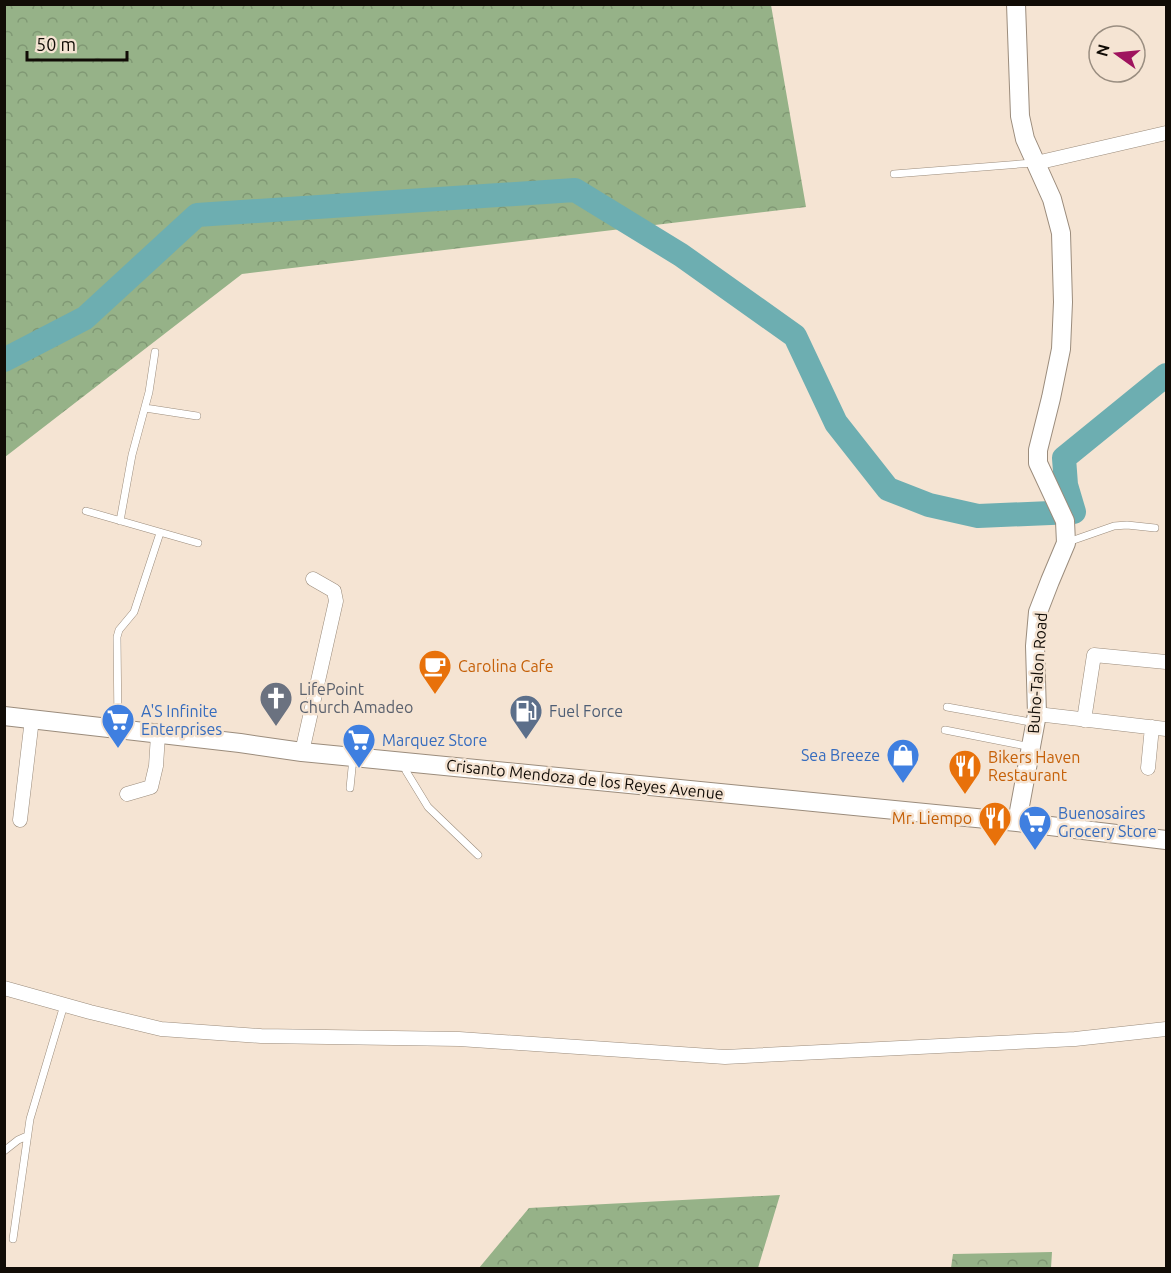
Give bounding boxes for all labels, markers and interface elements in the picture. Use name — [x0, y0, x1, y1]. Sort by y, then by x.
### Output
scale bar — [27, 24, 128, 62]
north arrow — [1087, 24, 1147, 84]
text: 50 m — [36, 34, 76, 54]
text: N — [1092, 42, 1113, 58]
street label: Buho-Talon Road — [1024, 612, 1050, 734]
cafe icon: Carolina Cafe — [417, 648, 453, 695]
place label: Carolina Cafe — [458, 657, 554, 675]
church icon: LifePoint Church Amadeo — [258, 680, 294, 727]
place label: LifePoint Church Amadeo — [299, 680, 413, 716]
fuel station icon: Fuel Force — [508, 693, 544, 740]
supermarket icon: A'S Infinite Enterprises — [100, 702, 136, 749]
place label: A'S Infinite Enterprises — [141, 702, 222, 738]
place label: Fuel Force — [549, 702, 623, 720]
supermarket icon: Marquez Store — [341, 722, 377, 769]
place label: Marquez Store — [382, 731, 487, 749]
shop icon: Sea Breeze — [885, 737, 921, 784]
place label: Sea Breeze — [801, 746, 880, 764]
restaurant icon: Bikers Haven Restaurant — [947, 748, 983, 795]
place label: Bikers Haven Restaurant — [988, 748, 1080, 784]
street label: Crisanto Mendoza de los Reyes Avenue — [445, 755, 725, 803]
restaurant icon: Mr. Liempo — [977, 800, 1013, 847]
supermarket icon: Buenosaires Grocery Store — [1017, 804, 1053, 851]
place label: Buenosaires Grocery Store — [1058, 804, 1157, 840]
place label: Mr. Liempo — [892, 809, 972, 827]

